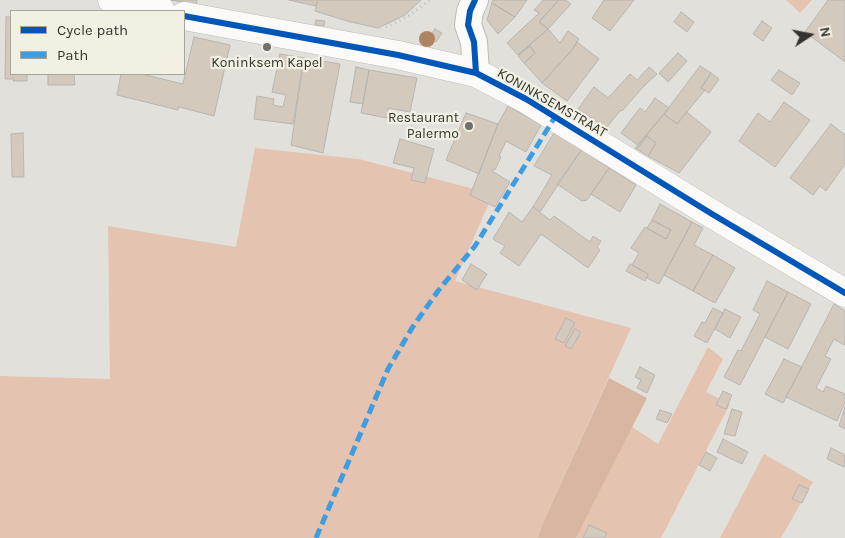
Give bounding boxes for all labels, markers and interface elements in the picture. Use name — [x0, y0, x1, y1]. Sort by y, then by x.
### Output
legend — [10, 10, 185, 75]
north arrow — [785, 10, 835, 60]
text: Cycle path — [57, 21, 128, 39]
text: N — [816, 25, 835, 39]
marker: Koninksem Kapel — [261, 41, 273, 53]
text: Path — [57, 46, 88, 64]
place label: Koninksem Kapel — [211, 55, 323, 71]
street label: KONINKSEMSTRAAT — [494, 65, 610, 141]
place label: Restaurant Palermo — [388, 110, 459, 142]
marker: Restaurant Palermo — [463, 120, 475, 132]

